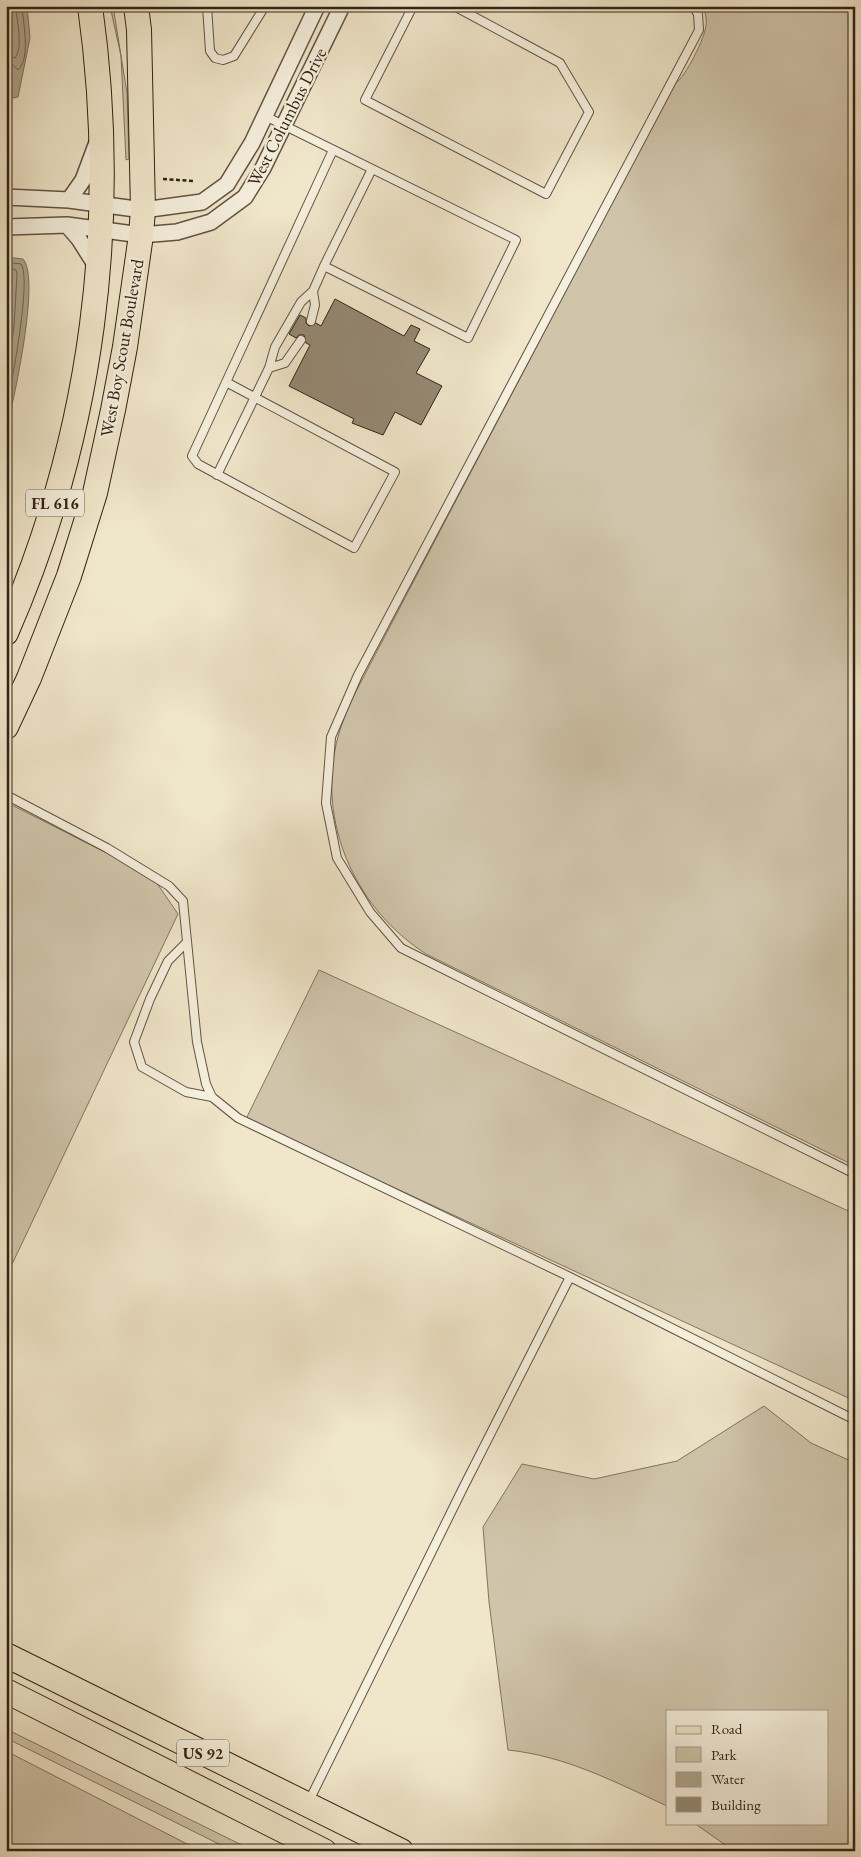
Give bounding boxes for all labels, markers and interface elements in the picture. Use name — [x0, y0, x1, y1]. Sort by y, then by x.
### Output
street label: West Columbus Drive — [242, 44, 331, 190]
street label: West Boy Scout Boulevard — [95, 256, 149, 439]
road number: FL 616 — [26, 489, 84, 516]
legend — [666, 1710, 828, 1824]
text: Road — [711, 1719, 743, 1738]
road number: US 92 — [177, 1740, 229, 1766]
text: Park — [711, 1745, 738, 1764]
text: Water — [711, 1769, 745, 1788]
text: Building — [711, 1795, 761, 1814]

